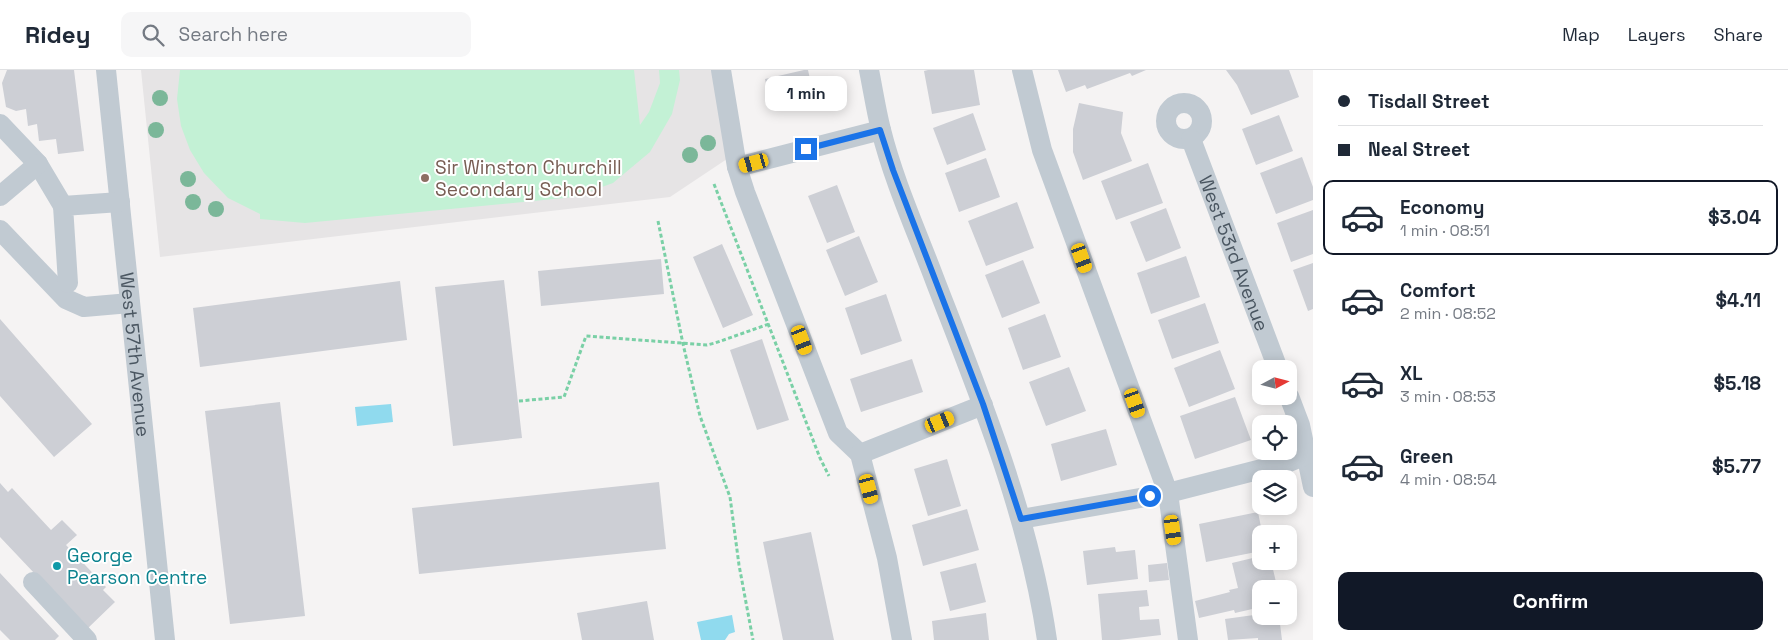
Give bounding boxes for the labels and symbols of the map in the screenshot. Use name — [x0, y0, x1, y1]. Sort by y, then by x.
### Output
callout: 1 min — [765, 77, 847, 112]
route end — [795, 138, 817, 160]
car — [737, 152, 770, 174]
place label: Sir Winston Churchill Secondary School — [435, 155, 622, 202]
marker: Sir Winston Churchill Secondary School — [419, 172, 431, 184]
street label: West 53rd Avenue — [1193, 172, 1275, 335]
car — [1069, 241, 1094, 275]
street label: West 57th Avenue — [114, 271, 156, 438]
car — [789, 323, 814, 357]
north arrow — [1252, 360, 1298, 405]
car — [1122, 386, 1147, 420]
car — [923, 409, 956, 435]
car — [857, 473, 880, 505]
route start — [1139, 485, 1161, 507]
car — [1163, 514, 1182, 546]
place label: George Pearson Centre — [67, 543, 207, 590]
marker: George Pearson Centre — [51, 560, 63, 572]

